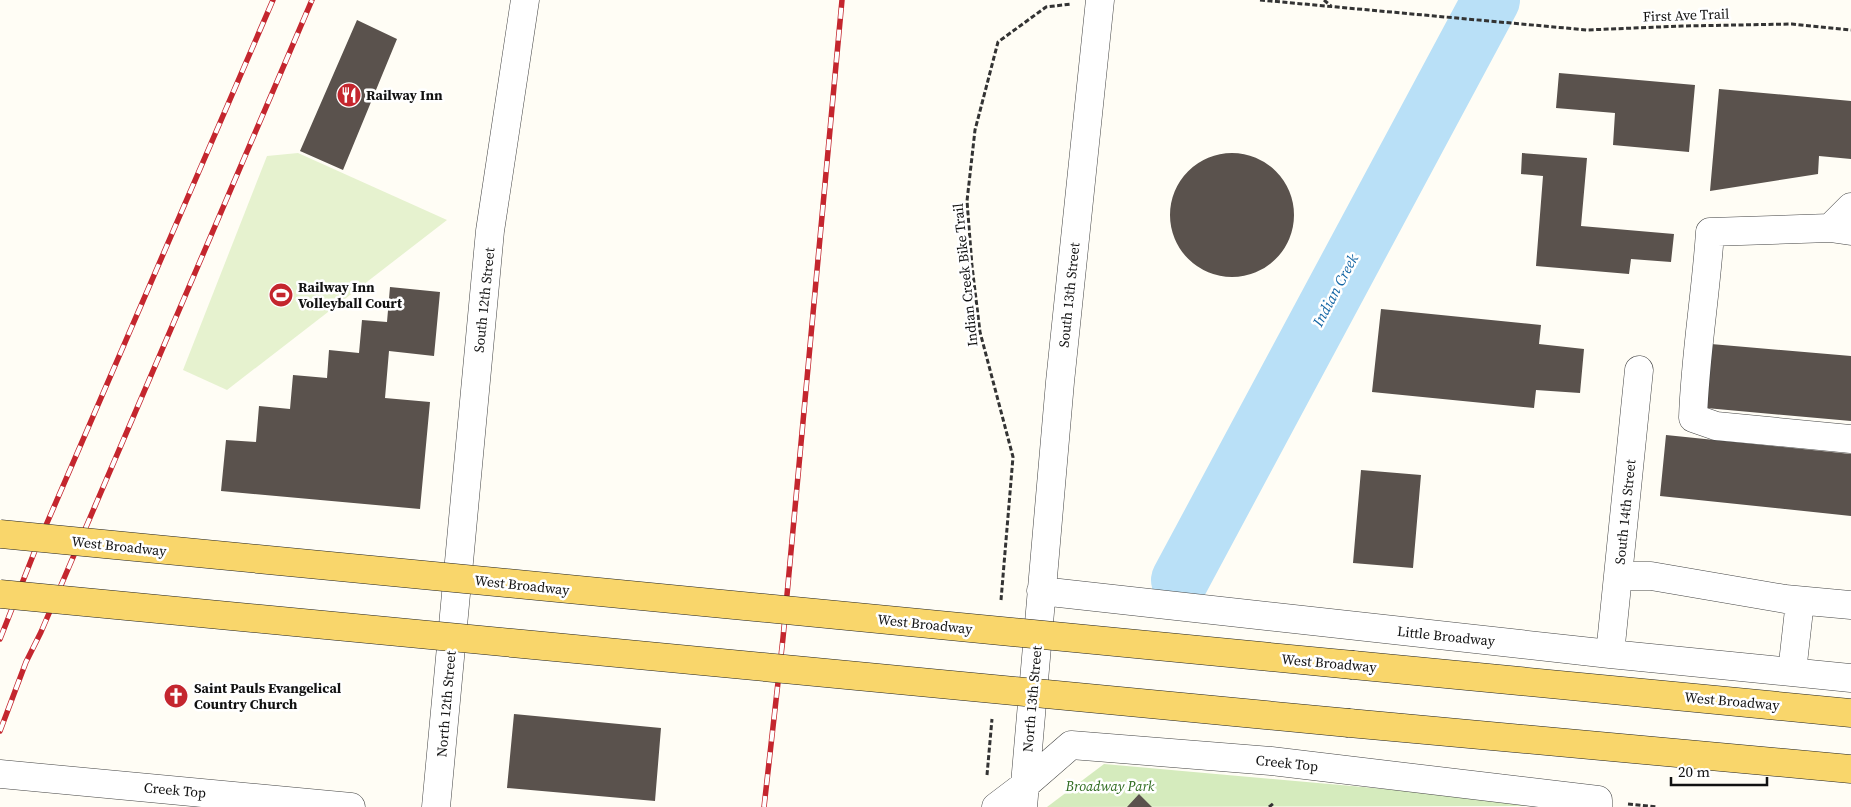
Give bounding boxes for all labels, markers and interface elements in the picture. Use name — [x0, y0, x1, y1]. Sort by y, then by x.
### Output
street label: First Ave Trail — [1642, 3, 1730, 27]
restaurant icon: Railway Inn — [336, 82, 362, 108]
place label: Railway Inn — [366, 85, 443, 105]
street label: Indian Creek Bike Trail — [948, 202, 982, 348]
street label: South 13th Street — [1054, 241, 1085, 349]
street label: South 12th Street — [469, 246, 500, 354]
water label: Indian Creek — [1307, 249, 1363, 331]
place label: Railway Inn Volleyball Court — [298, 277, 403, 313]
sports icon: Railway Inn Volleyball Court — [268, 282, 294, 308]
street label: South 14th Street — [1610, 458, 1641, 566]
street label: West Broadway — [71, 531, 168, 561]
street label: West Broadway — [474, 570, 571, 600]
street label: West Broadway — [877, 609, 974, 639]
street label: Little Broadway — [1396, 621, 1497, 651]
street label: North 13th Street — [1017, 645, 1047, 753]
street label: West Broadway — [1281, 649, 1378, 677]
street label: North 12th Street — [431, 650, 461, 758]
place label: Saint Pauls Evangelical Country Church — [194, 678, 342, 714]
church icon: Saint Pauls Evangelical Country Church — [163, 683, 189, 709]
street label: West Broadway — [1684, 687, 1781, 715]
street label: Creek Top — [1255, 750, 1319, 776]
scale bar — [1671, 754, 1767, 786]
text: 20 m — [1678, 761, 1710, 782]
park label: Broadway Park — [1065, 776, 1155, 796]
street label: Creek Top — [143, 777, 207, 803]

